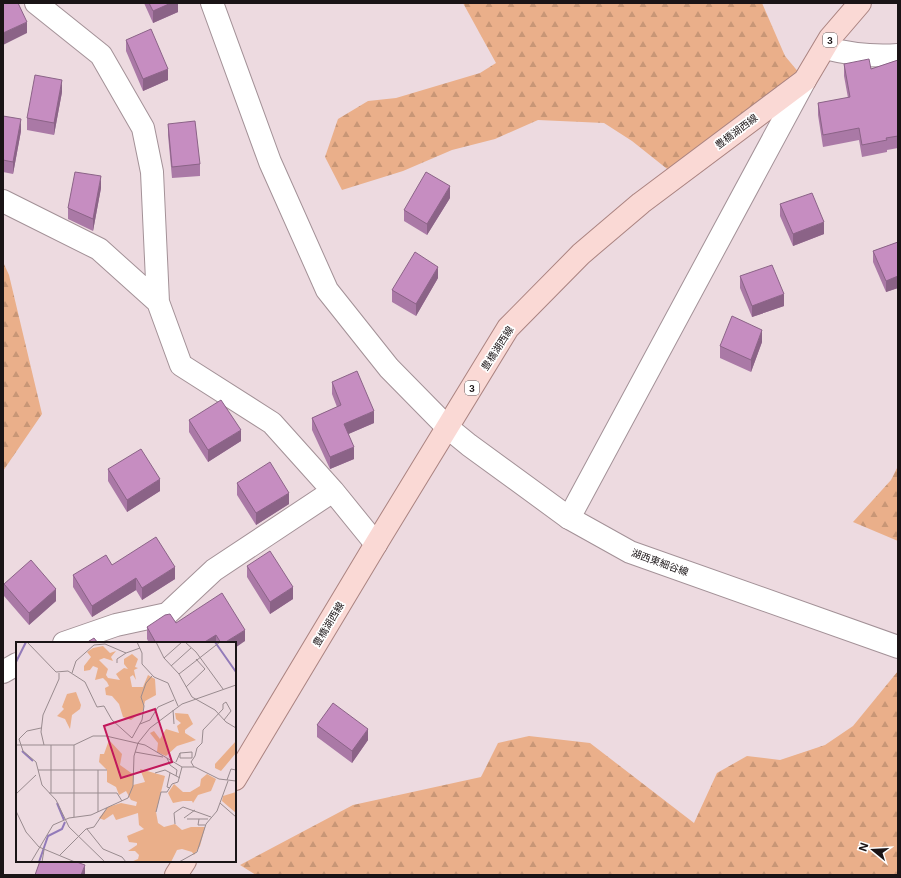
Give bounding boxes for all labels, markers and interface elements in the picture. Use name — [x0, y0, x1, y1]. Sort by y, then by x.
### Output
road number: 3 — [823, 33, 837, 47]
street label: 豊橋湖西線 — [712, 111, 760, 151]
street label: 豊橋湖西線 — [478, 324, 516, 372]
road number: 3 — [465, 381, 479, 395]
street label: 湖西東細谷線 — [630, 546, 690, 578]
street label: 豊橋湖西線 — [310, 599, 346, 649]
inset map — [16, 642, 236, 862]
north arrow — [853, 830, 893, 870]
text: N — [856, 841, 871, 853]

